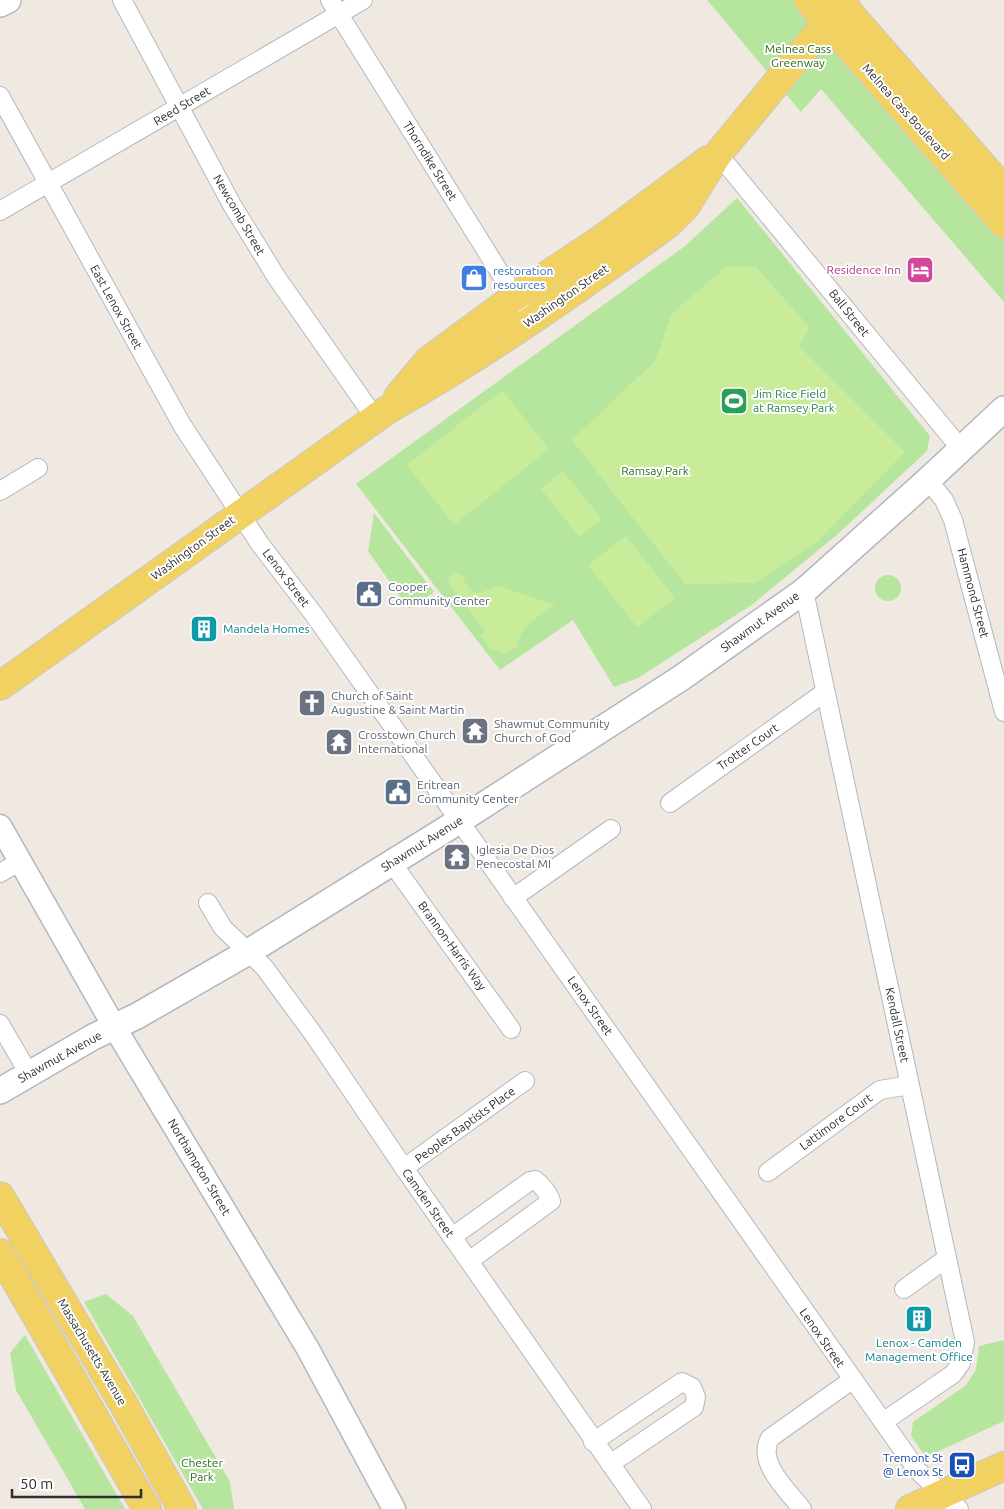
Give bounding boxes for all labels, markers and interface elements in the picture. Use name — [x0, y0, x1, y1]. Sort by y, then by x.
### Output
park label: Melnea Cass Greenway — [765, 42, 831, 69]
street label: Melnea Cass Boulevard — [860, 61, 953, 162]
street label: Reed Street — [151, 83, 213, 128]
street label: Thorndike Street — [401, 119, 460, 203]
street label: Newcomb Street — [211, 172, 268, 258]
hotel icon: Residence Inn — [905, 255, 935, 285]
street label: Washington Street — [521, 261, 611, 330]
street label: East Lenox Street — [88, 262, 145, 351]
shop icon: restoration resources — [459, 263, 489, 293]
place label: Residence Inn — [827, 263, 901, 276]
place label: restoration resources — [493, 264, 553, 291]
street label: Ball Street — [827, 287, 872, 339]
sports icon: Jim Rice Field at Ramsey Park — [719, 386, 749, 416]
place label: Jim Rice Field at Ramsey Park — [753, 387, 835, 414]
park label: Ramsay Park — [621, 464, 689, 477]
street label: Washington Street — [148, 513, 237, 582]
street label: Lenox Street — [261, 546, 312, 609]
street label: Hammond Street — [955, 547, 992, 639]
public building icon: Cooper Community Center — [354, 579, 384, 609]
place label: Cooper Community Center — [388, 580, 490, 607]
street label: Shawmut Avenue — [718, 589, 801, 654]
building icon: Mandela Homes — [189, 614, 219, 644]
place label: Mandela Homes — [223, 622, 310, 635]
church icon: Church of Saint Augustine & Saint Martin — [297, 688, 327, 718]
place label: Church of Saint Augustine & Saint Martin — [331, 689, 464, 716]
temple icon: Shawmut Community Church of God — [460, 716, 490, 746]
place label: Shawmut Community Church of God — [494, 717, 610, 744]
street label: Trotter Court — [715, 721, 781, 772]
temple icon: Crosstown Church International — [324, 727, 354, 757]
place label: Crosstown Church International — [358, 728, 456, 755]
public building icon: Eritrean Community Center — [383, 777, 413, 807]
place label: Eritrean Community Center — [417, 778, 519, 805]
street label: Shawmut Avenue — [379, 813, 465, 874]
temple icon: Iglesia De Dios Penecostal MI — [442, 842, 472, 872]
place label: Iglesia De Dios Penecostal MI — [476, 843, 554, 870]
street label: Brannon-Harris Way — [416, 899, 489, 993]
street label: Lenox Street — [565, 974, 616, 1038]
street label: Kendall Street — [883, 986, 912, 1064]
street label: Shawmut Avenue — [16, 1028, 104, 1085]
street label: Peoples Baptists Place — [412, 1084, 517, 1165]
street label: Lattimore Court — [797, 1091, 875, 1152]
street label: Northampton Street — [166, 1116, 233, 1217]
street label: Camden Street — [400, 1166, 457, 1240]
street label: Massachusetts Avenue — [55, 1296, 129, 1407]
building icon: Lenox - Camden Management Office — [904, 1304, 934, 1334]
street label: Lenox Street — [797, 1306, 848, 1370]
place label: Lenox - Camden Management Office — [865, 1336, 973, 1363]
bus stop icon: Tremont St @ Lenox St — [947, 1450, 977, 1480]
place label: Tremont St @ Lenox St — [883, 1451, 943, 1478]
park label: Chester Park — [181, 1456, 223, 1483]
scale bar — [12, 1466, 141, 1498]
text: 50 m — [20, 1475, 53, 1492]

